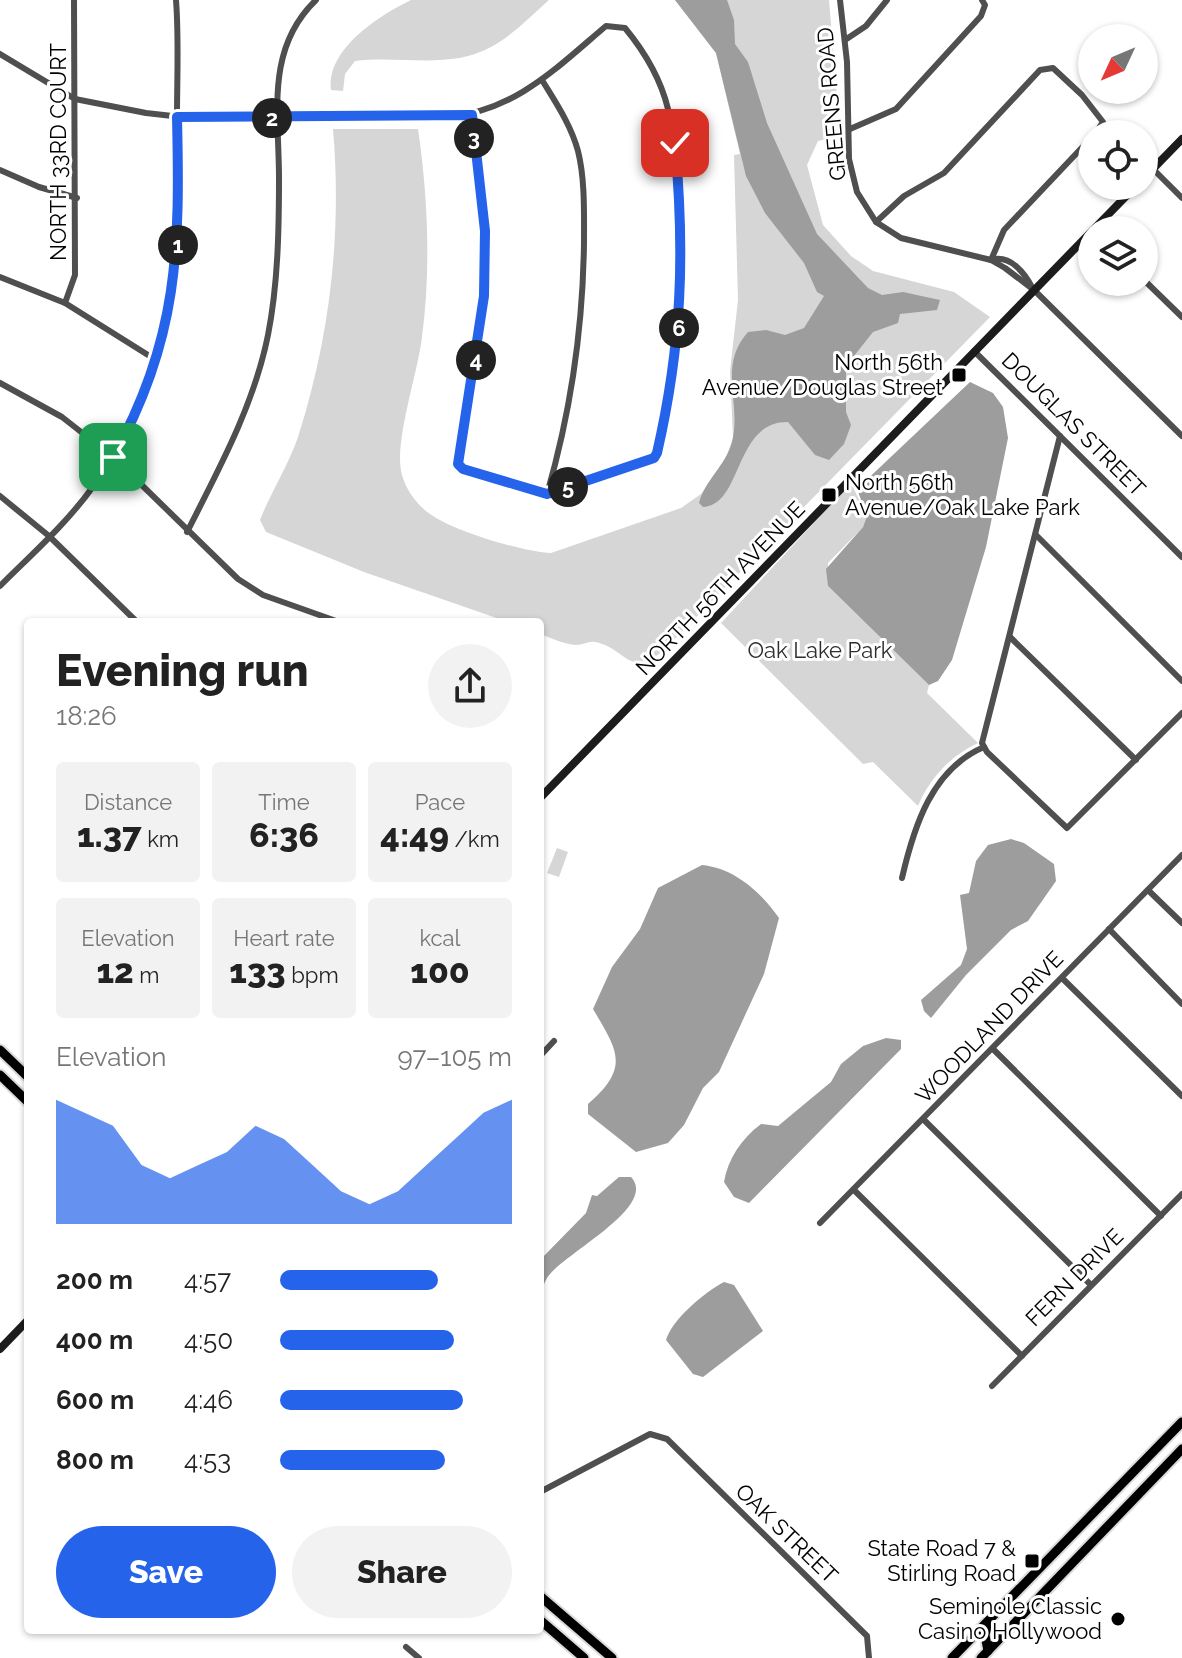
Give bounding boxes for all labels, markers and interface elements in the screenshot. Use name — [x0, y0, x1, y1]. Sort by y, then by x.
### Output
north arrow — [1078, 24, 1158, 104]
map controls — [1078, 24, 1158, 296]
street label: GREENS ROAD — [811, 26, 851, 182]
street label: NORTH 33RD COURT — [45, 42, 71, 261]
pin: 2 — [252, 98, 292, 138]
text: 2 — [266, 105, 278, 131]
pin — [641, 109, 709, 177]
pin: 3 — [454, 118, 494, 158]
button: locate — [1078, 120, 1158, 200]
icon: check — [653, 121, 697, 165]
text: 3 — [468, 125, 480, 151]
button: layers — [1078, 216, 1158, 296]
pin: 1 — [158, 225, 198, 265]
text: 1 — [173, 232, 183, 258]
pin: 6 — [659, 308, 699, 348]
text: 6 — [672, 315, 686, 341]
pin: 4 — [456, 340, 496, 380]
text: 4 — [470, 347, 482, 373]
street label: DOUGLAS STREET — [997, 347, 1152, 502]
place label: North 56th Avenue/Douglas Street — [702, 349, 944, 400]
marker: North 56th Avenue/Douglas Street — [950, 366, 968, 384]
pin — [79, 423, 147, 491]
icon: arrive — [91, 435, 135, 479]
pin: 5 — [548, 467, 588, 507]
place label: North 56th Avenue/Oak Lake Park — [845, 469, 1080, 520]
text: 5 — [562, 474, 574, 500]
marker: North 56th Avenue/Oak Lake Park — [820, 486, 838, 504]
street label: NORTH 56TH AVENUE — [630, 496, 810, 680]
park label: Oak Lake Park — [747, 637, 893, 663]
button: share — [428, 644, 512, 728]
text: Evening run — [56, 645, 309, 696]
text: 18:26 — [56, 701, 117, 731]
text: Distance — [84, 789, 172, 815]
text: Time — [258, 789, 310, 815]
text: Pace — [415, 789, 465, 815]
text: 1.37 — [77, 815, 142, 855]
text: 6:36 — [249, 815, 319, 855]
text: 4:49 — [380, 815, 449, 855]
text: km — [142, 826, 179, 852]
text: /km — [449, 826, 500, 852]
text: Elevation — [81, 925, 175, 951]
text: Heart rate — [233, 925, 335, 951]
text: kcal — [419, 925, 461, 951]
street label: WOODLAND DRIVE — [910, 946, 1068, 1108]
text: 12 — [96, 951, 134, 991]
text: 133 — [229, 951, 286, 991]
text: 100 — [410, 951, 470, 991]
text: m — [134, 962, 160, 988]
text: bpm — [286, 962, 339, 988]
text: Elevation — [56, 1042, 166, 1072]
text: 97–105 m — [397, 1042, 512, 1072]
street label: FERN DRIVE — [1020, 1223, 1128, 1331]
text: 200 m — [56, 1265, 133, 1295]
text: 4:57 — [184, 1265, 231, 1295]
text: 400 m — [56, 1325, 133, 1355]
text: 4:50 — [184, 1325, 233, 1355]
text: 600 m — [56, 1385, 134, 1415]
text: 4:46 — [184, 1385, 233, 1415]
text: 800 m — [56, 1445, 134, 1475]
text: 4:53 — [184, 1445, 231, 1475]
street label: OAK STREET — [731, 1478, 844, 1588]
button: Save — [56, 1526, 276, 1618]
button: Share — [292, 1526, 512, 1618]
place label: State Road 7 & Stirling Road — [867, 1535, 1016, 1586]
marker: State Road 7 & Stirling Road — [1023, 1552, 1041, 1570]
place label: Seminole Classic Casino Hollywood — [918, 1593, 1102, 1644]
marker: Seminole Classic Casino Hollywood — [1109, 1610, 1127, 1628]

